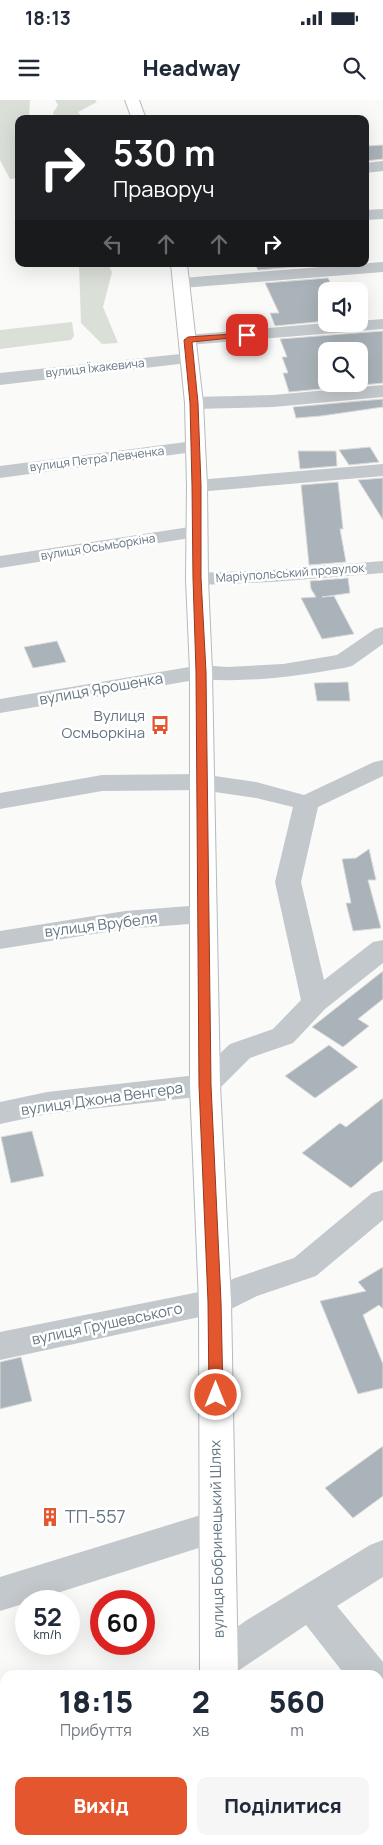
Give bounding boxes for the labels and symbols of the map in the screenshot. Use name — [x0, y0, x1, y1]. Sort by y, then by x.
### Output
pin — [226, 314, 268, 356]
street label: вулиця Їжакевича — [45, 354, 145, 381]
street label: вулиця Петра Левченка — [29, 442, 165, 475]
street label: вулиця Осьмьоркіна — [39, 529, 156, 564]
street label: Маріупольський провулок — [215, 559, 366, 586]
street label: вулиця Ярошенка — [37, 667, 164, 710]
place label: Вулиця Осмьоркіна — [62, 705, 145, 743]
bus stop icon: Вулиця Осмьоркіна — [149, 714, 171, 736]
street label: вулиця Врубеля — [43, 907, 159, 942]
street label: вулиця Джона Венгера — [20, 1077, 184, 1120]
street label: вулиця Грушевського — [30, 1297, 184, 1350]
position arrow — [189, 1368, 241, 1420]
street label: вулиця Бобринецький Шлях — [204, 1440, 229, 1638]
place label: ТП-557 — [65, 1504, 126, 1528]
building icon: ТП-557 — [39, 1506, 61, 1528]
speed limit sign: 60 — [90, 1590, 155, 1655]

